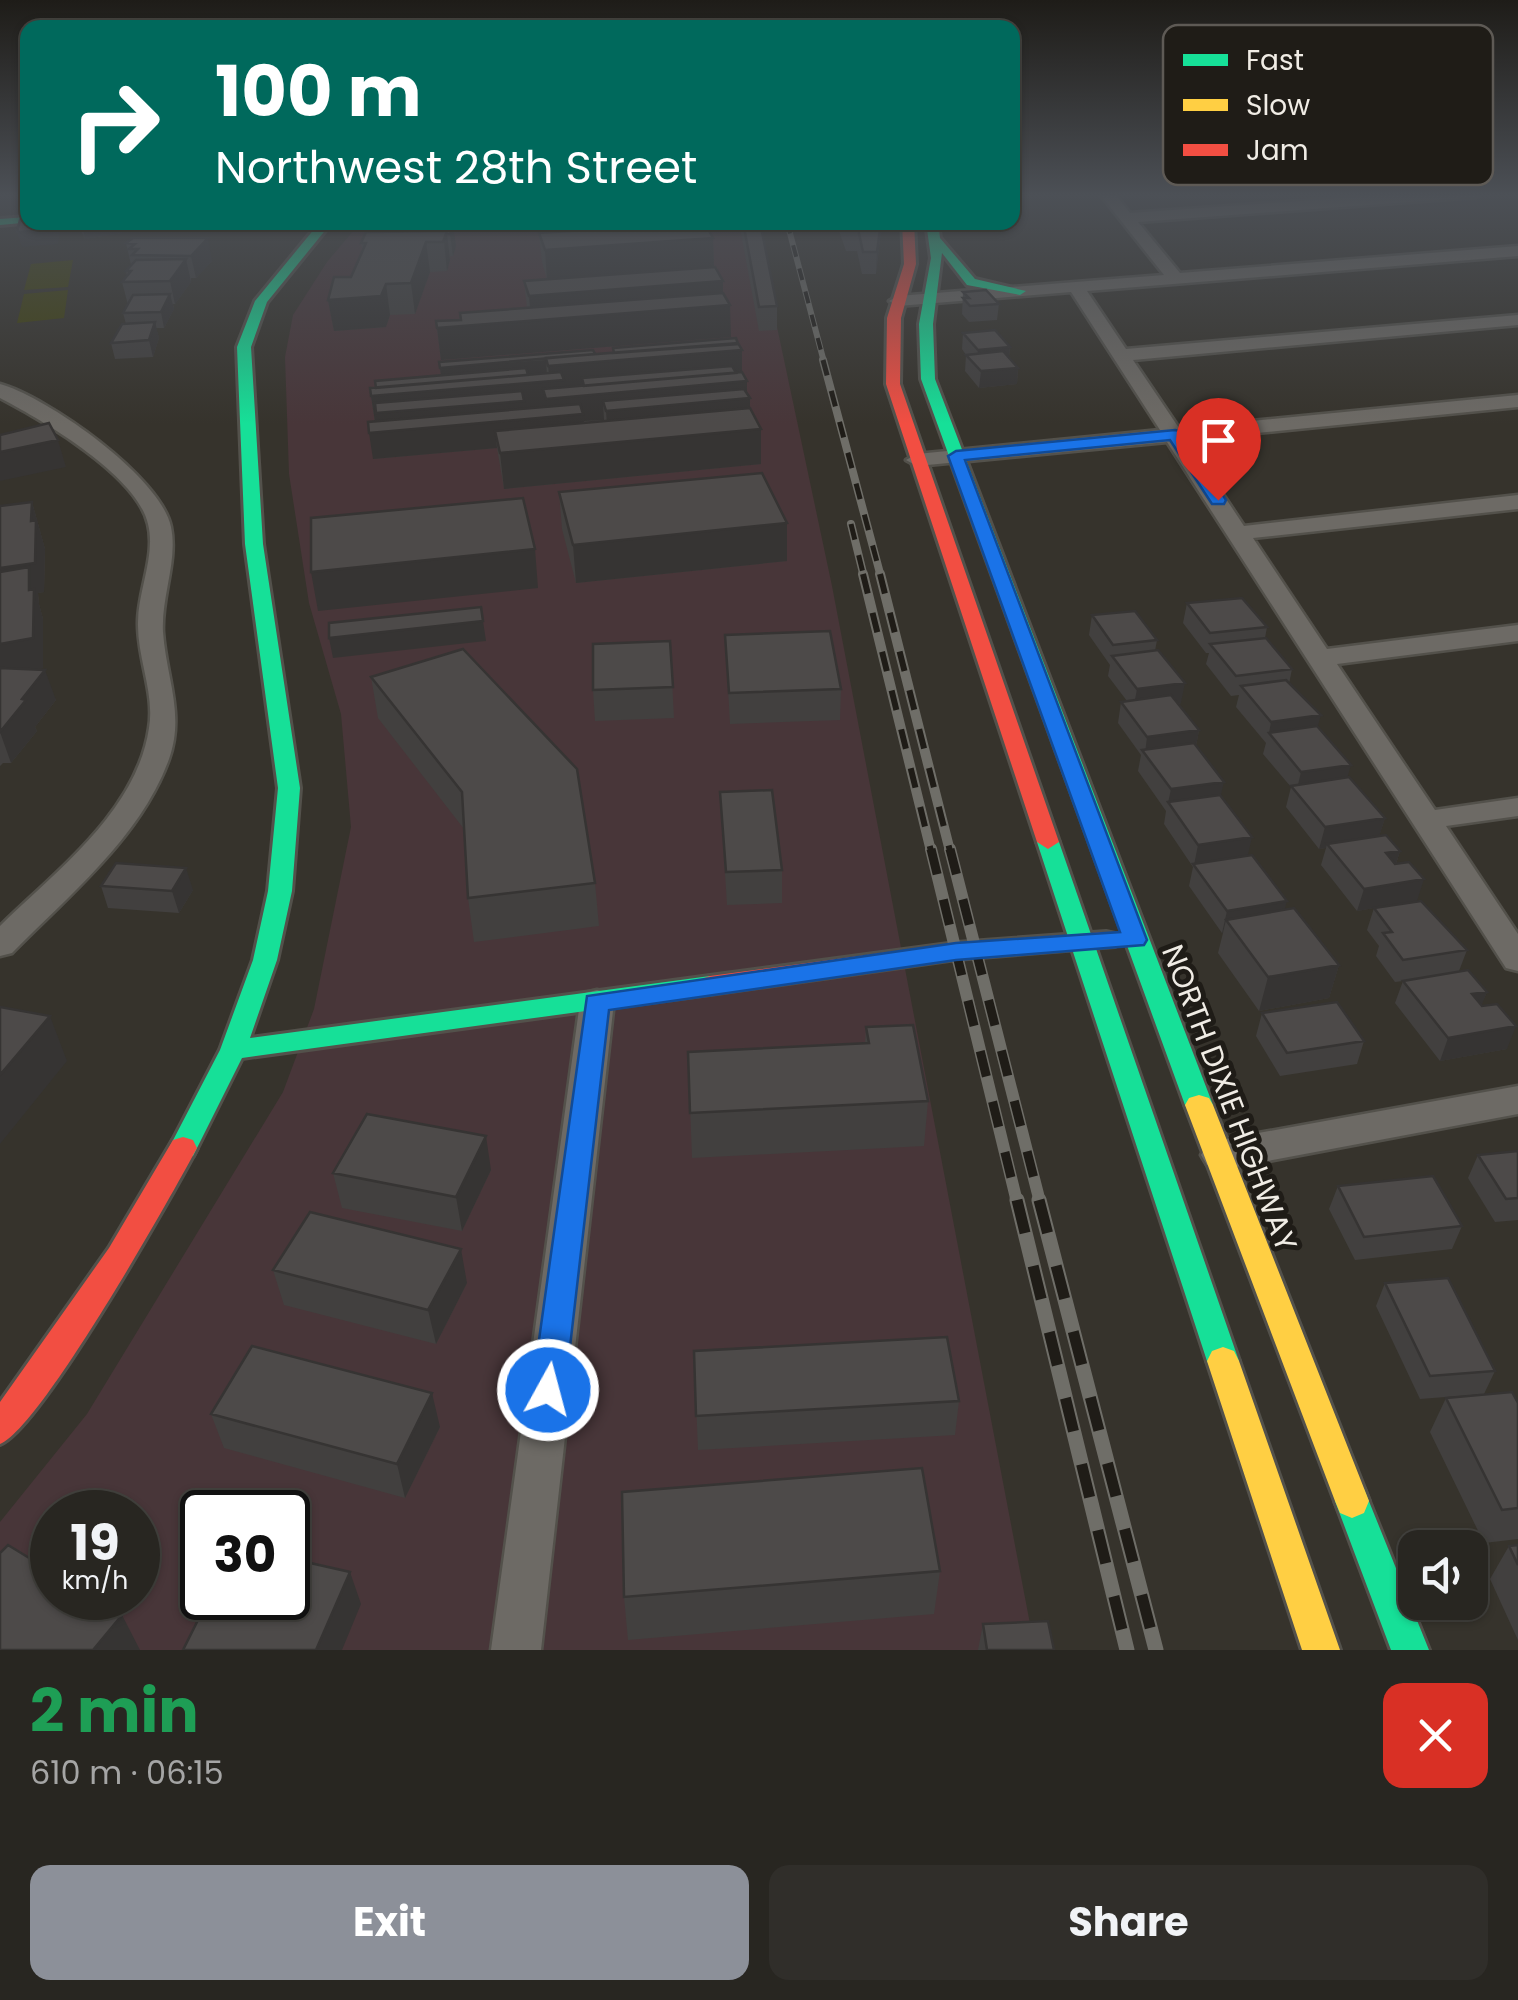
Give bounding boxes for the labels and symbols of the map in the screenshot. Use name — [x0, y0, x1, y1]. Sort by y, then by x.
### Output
legend — [1163, 25, 1493, 185]
text: Fast — [1246, 41, 1304, 80]
text: Slow — [1246, 86, 1310, 125]
text: Jam — [1246, 131, 1309, 170]
pin — [1176, 398, 1261, 501]
street label: NORTH DIXIE HIGHWAY — [1151, 938, 1308, 1257]
position arrow — [496, 1338, 600, 1442]
speed limit sign: 30 — [180, 1490, 310, 1620]

